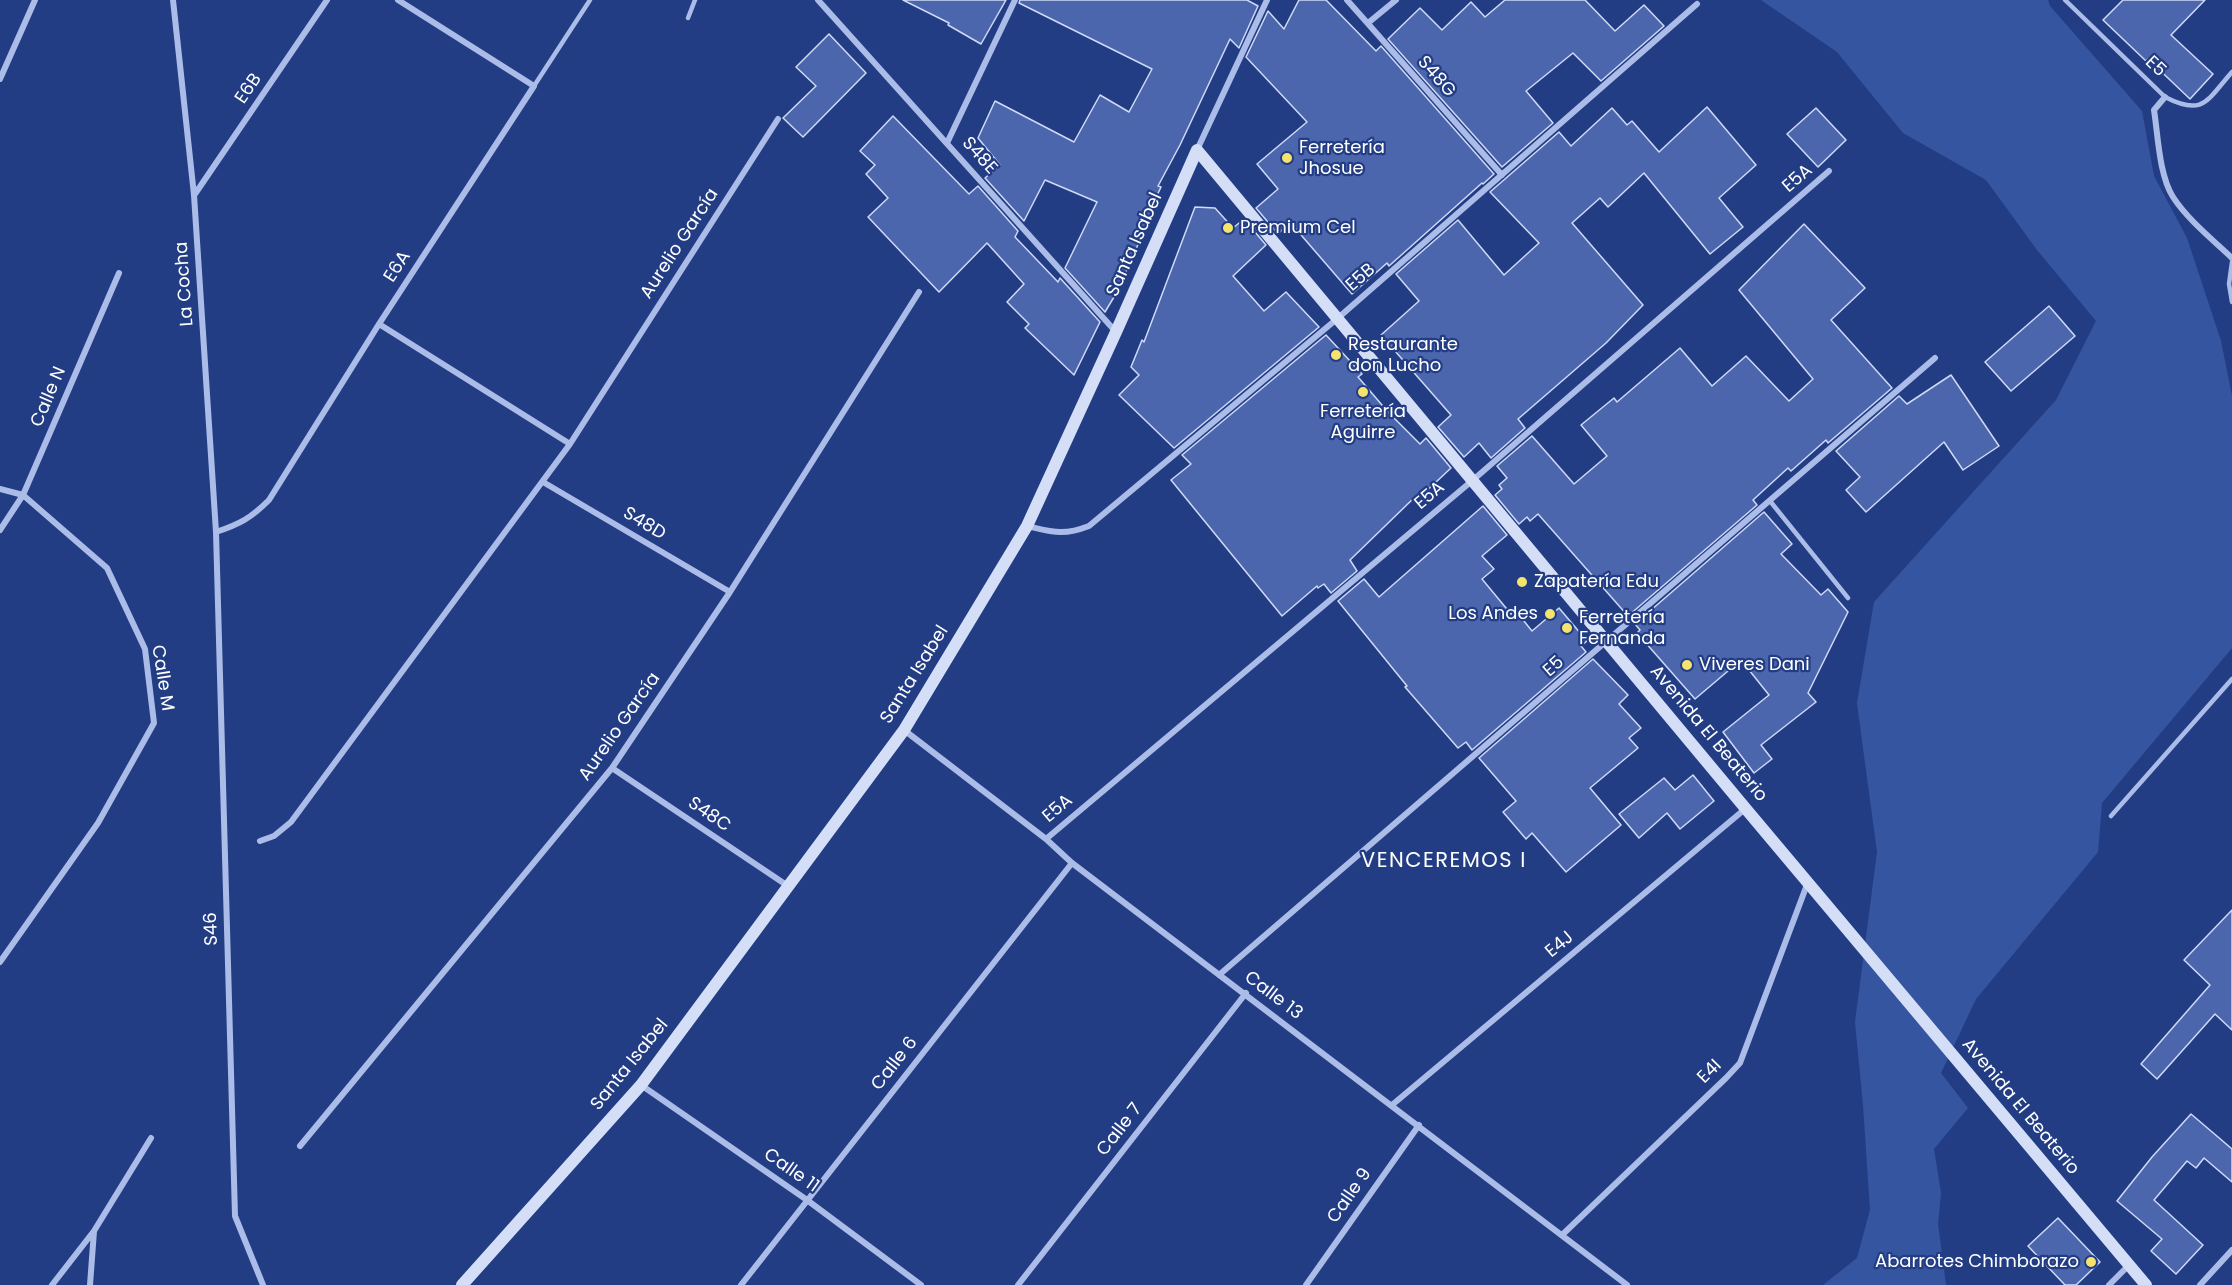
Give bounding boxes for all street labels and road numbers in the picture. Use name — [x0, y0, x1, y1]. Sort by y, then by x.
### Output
street label: S48G — [1412, 52, 1460, 102]
street label: E5 — [2140, 52, 2170, 82]
street label: E6B — [231, 70, 267, 108]
street label: S48E — [957, 133, 1001, 179]
street label: E5A — [1779, 160, 1817, 198]
street label: Aurelio García — [636, 185, 724, 303]
street label: Santa Isabel — [1102, 190, 1168, 300]
street label: La Cocha — [171, 241, 199, 327]
street label: E6A — [380, 247, 416, 287]
street label: E5B — [1342, 259, 1380, 297]
street label: Calle N — [27, 364, 71, 430]
street label: E5A — [1411, 477, 1449, 515]
street label: S48D — [619, 503, 669, 545]
street label: Santa Isabel — [876, 622, 954, 728]
street label: Calle M — [146, 644, 178, 712]
street label: E5 — [1539, 652, 1569, 682]
street label: Avenida El Beaterio — [1645, 661, 1771, 807]
street label: Aurelio García — [575, 669, 665, 785]
street label: E5A — [1039, 790, 1077, 828]
street label: S48C — [683, 793, 735, 837]
street label: S46 — [201, 912, 223, 946]
street label: E4J — [1542, 927, 1578, 963]
street label: Calle 13 — [1240, 967, 1306, 1025]
street label: Santa Isabel — [587, 1015, 673, 1115]
street label: Calle 6 — [867, 1033, 923, 1095]
street label: Avenida El Beaterio — [1957, 1034, 2083, 1180]
street label: E4I — [1694, 1056, 1726, 1088]
street label: Calle 7 — [1093, 1099, 1147, 1161]
street label: Calle 11 — [759, 1144, 823, 1198]
street label: Calle 9 — [1323, 1164, 1377, 1228]

